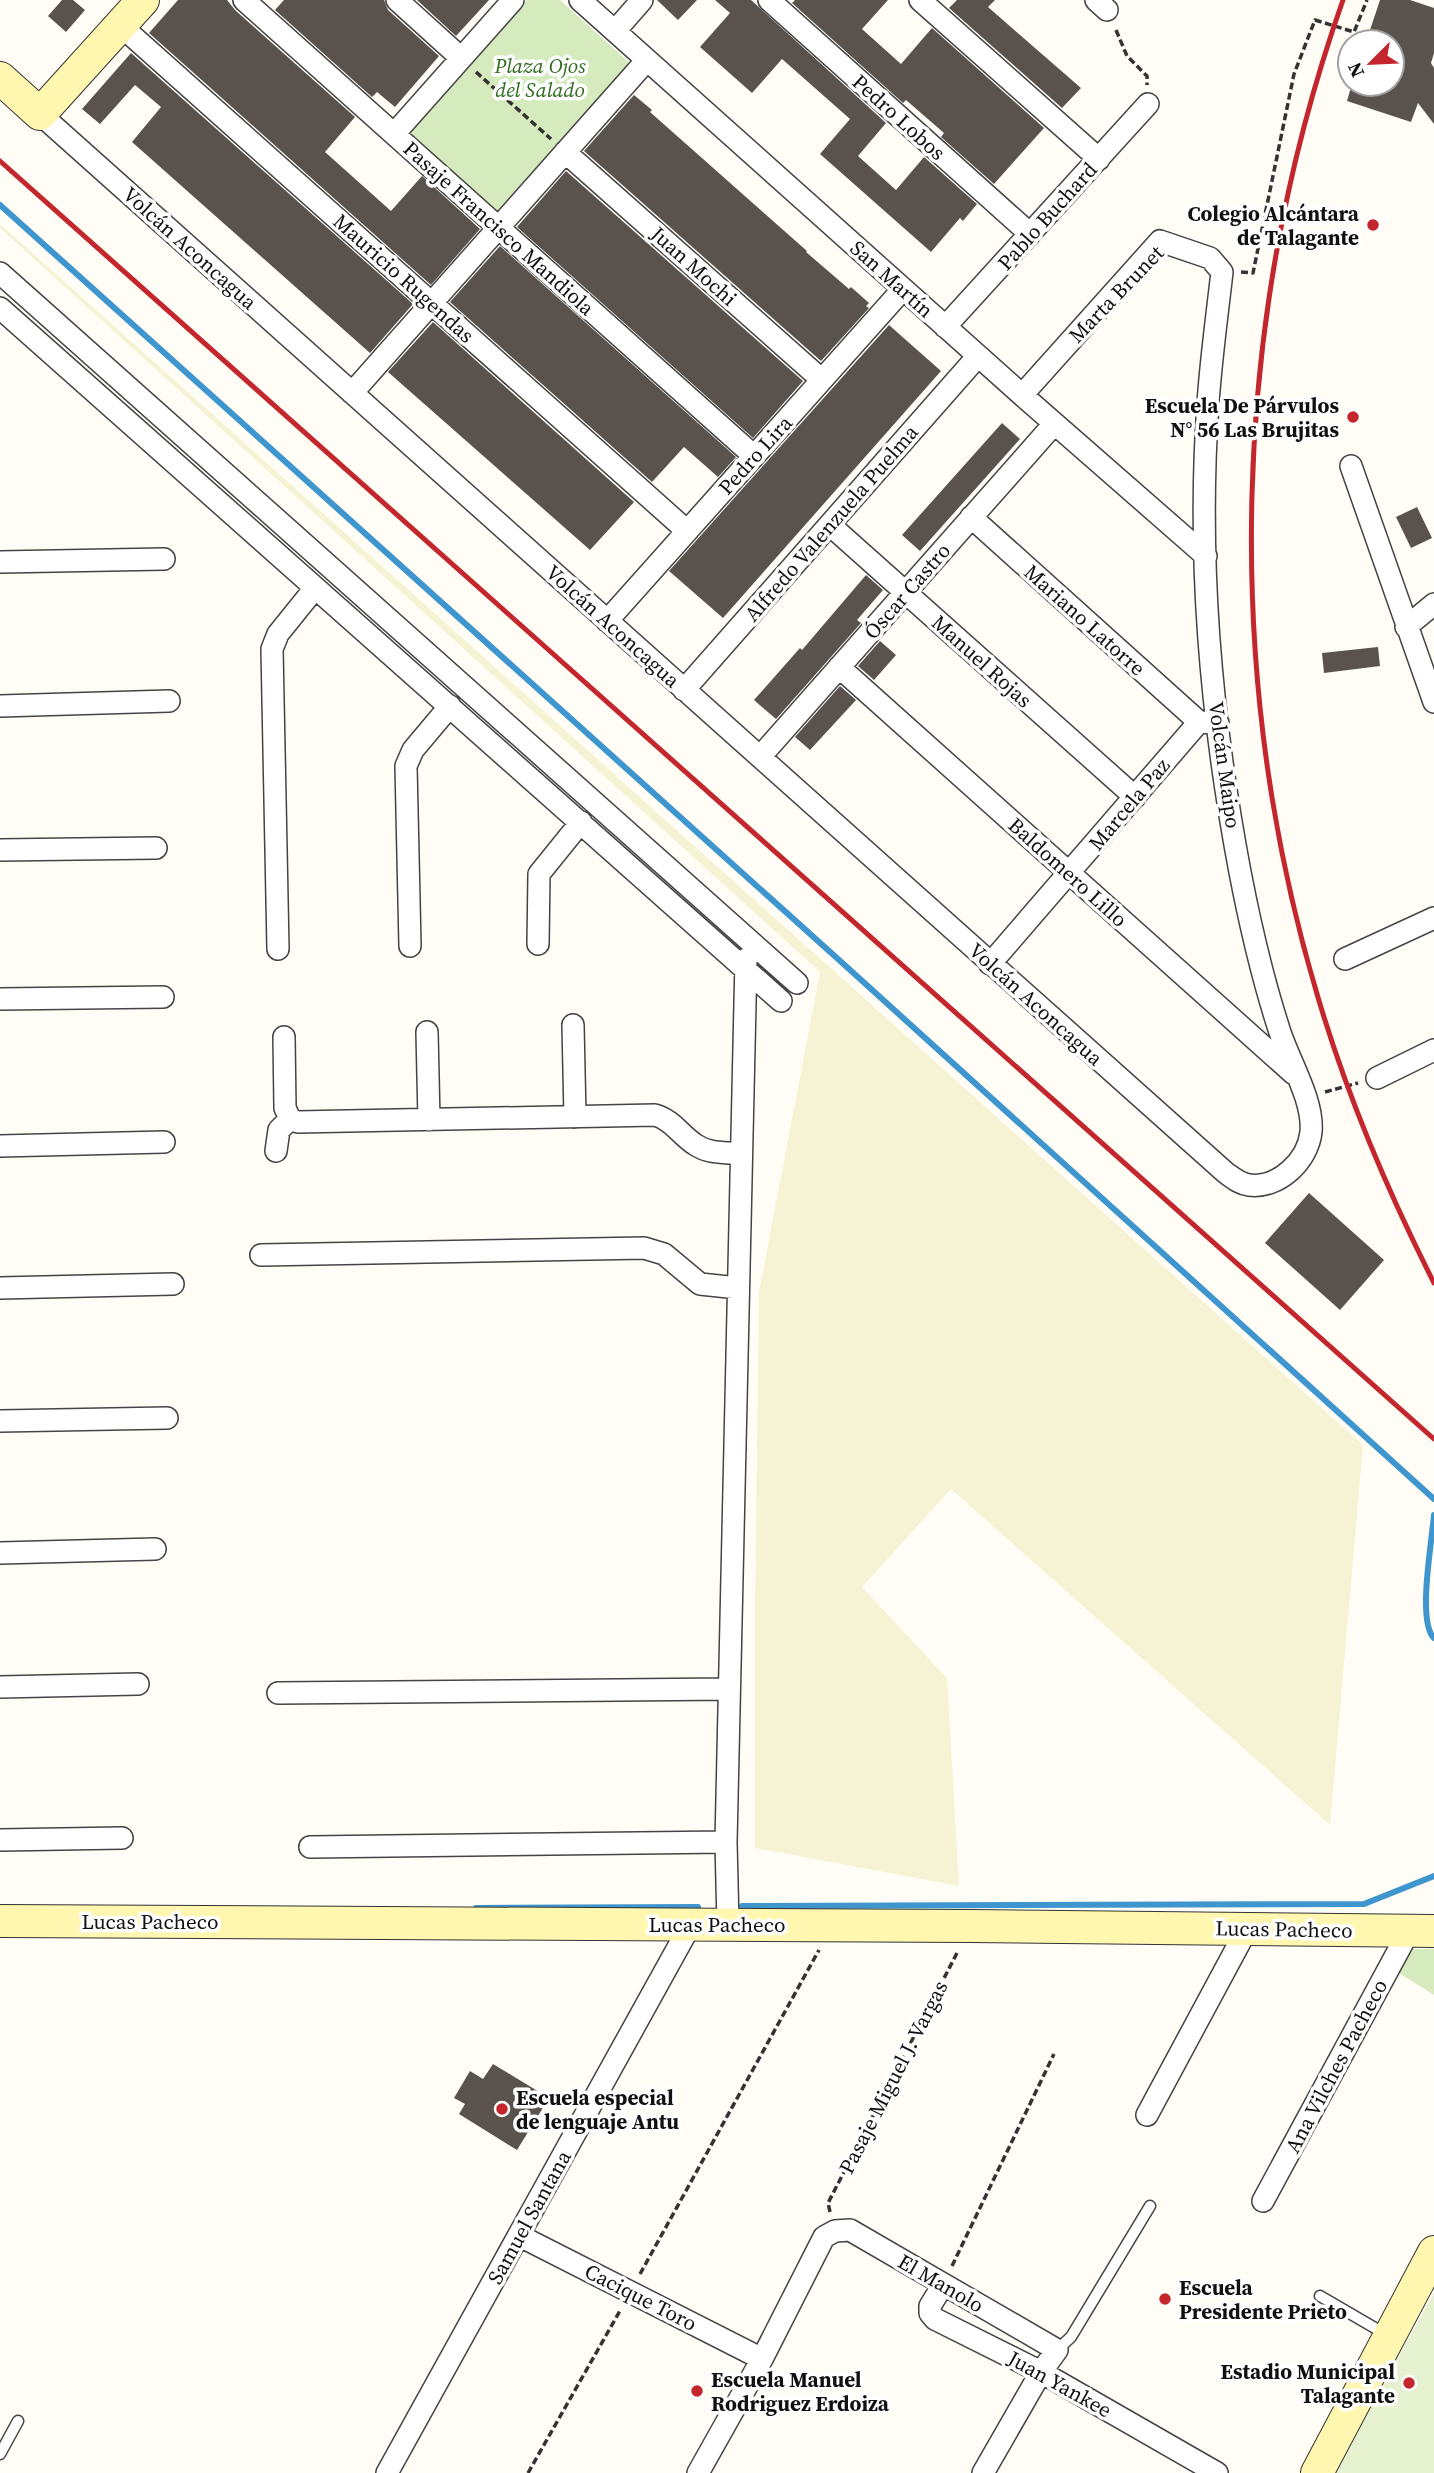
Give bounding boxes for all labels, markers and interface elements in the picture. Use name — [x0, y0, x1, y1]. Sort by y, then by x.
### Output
north arrow — [1336, 28, 1406, 98]
park label: Plaza Ojos del Salado — [493, 51, 586, 104]
text: N — [1341, 58, 1370, 82]
street label: Pedro Lobos — [846, 67, 952, 167]
street label: Pasaje Francisco Mandiola — [397, 134, 601, 322]
street label: Pablo Buchard — [991, 156, 1103, 276]
street label: Volcán Aconcagua — [117, 180, 264, 316]
place label: Colegio Alcántara de Talagante — [1187, 199, 1360, 252]
street label: Mauricio Rugendas — [327, 207, 481, 349]
marker: Colegio Alcántara de Talagante — [1365, 217, 1381, 233]
street label: Juan Mochi — [644, 219, 743, 312]
street label: San Martín — [844, 234, 940, 324]
street label: Marta Brunet — [1062, 239, 1170, 349]
place label: Escuela De Párvulos N° 56 Las Brujitas — [1145, 391, 1339, 444]
street label: Pedro Lira — [712, 409, 799, 501]
marker: Escuela De Párvulos N° 56 Las Brujitas — [1345, 409, 1361, 425]
street label: Alfredo Valenzuela Puelma — [737, 418, 925, 628]
street label: Óscar Castro — [857, 537, 957, 645]
street label: Volcán Aconcagua — [540, 558, 687, 694]
street label: Mariano Latorre — [1018, 558, 1152, 682]
street label: Manuel Rojas — [925, 608, 1039, 714]
street label: Volcán Maipo — [1202, 700, 1248, 830]
street label: Marcela Paz — [1082, 751, 1177, 857]
street label: Baldomero Lillo — [1002, 811, 1134, 933]
street label: Volcán Aconcagua — [963, 936, 1110, 1072]
street label: Lucas Pacheco — [81, 1907, 219, 1936]
street label: Lucas Pacheco — [648, 1910, 786, 1939]
street label: Lucas Pacheco — [1215, 1913, 1353, 1945]
street label: Ana Vilches Pacheco — [1278, 1974, 1394, 2158]
street label: Pasaje Miguel J. Vargas — [832, 1975, 954, 2179]
place label: Escuela especial de lenguaje Antu — [516, 2083, 679, 2136]
marker: Escuela especial de lenguaje Antu — [494, 2101, 510, 2117]
street label: Samuel Santana — [480, 2145, 578, 2289]
street label: El Manolo — [893, 2247, 989, 2319]
street label: Cacique Toro — [580, 2256, 702, 2338]
place label: Escuela Presidente Prieto — [1179, 2273, 1347, 2326]
marker: Escuela Presidente Prieto — [1157, 2291, 1173, 2307]
street label: Juan Yankee — [1002, 2343, 1117, 2424]
place label: Estadio Municipal Talagante — [1220, 2357, 1395, 2410]
place label: Escuela Manuel Rodriguez Erdoiza — [711, 2365, 890, 2418]
marker: Estadio Municipal Talagante — [1401, 2375, 1417, 2391]
marker: Escuela Manuel Rodriguez Erdoiza — [689, 2383, 705, 2399]

